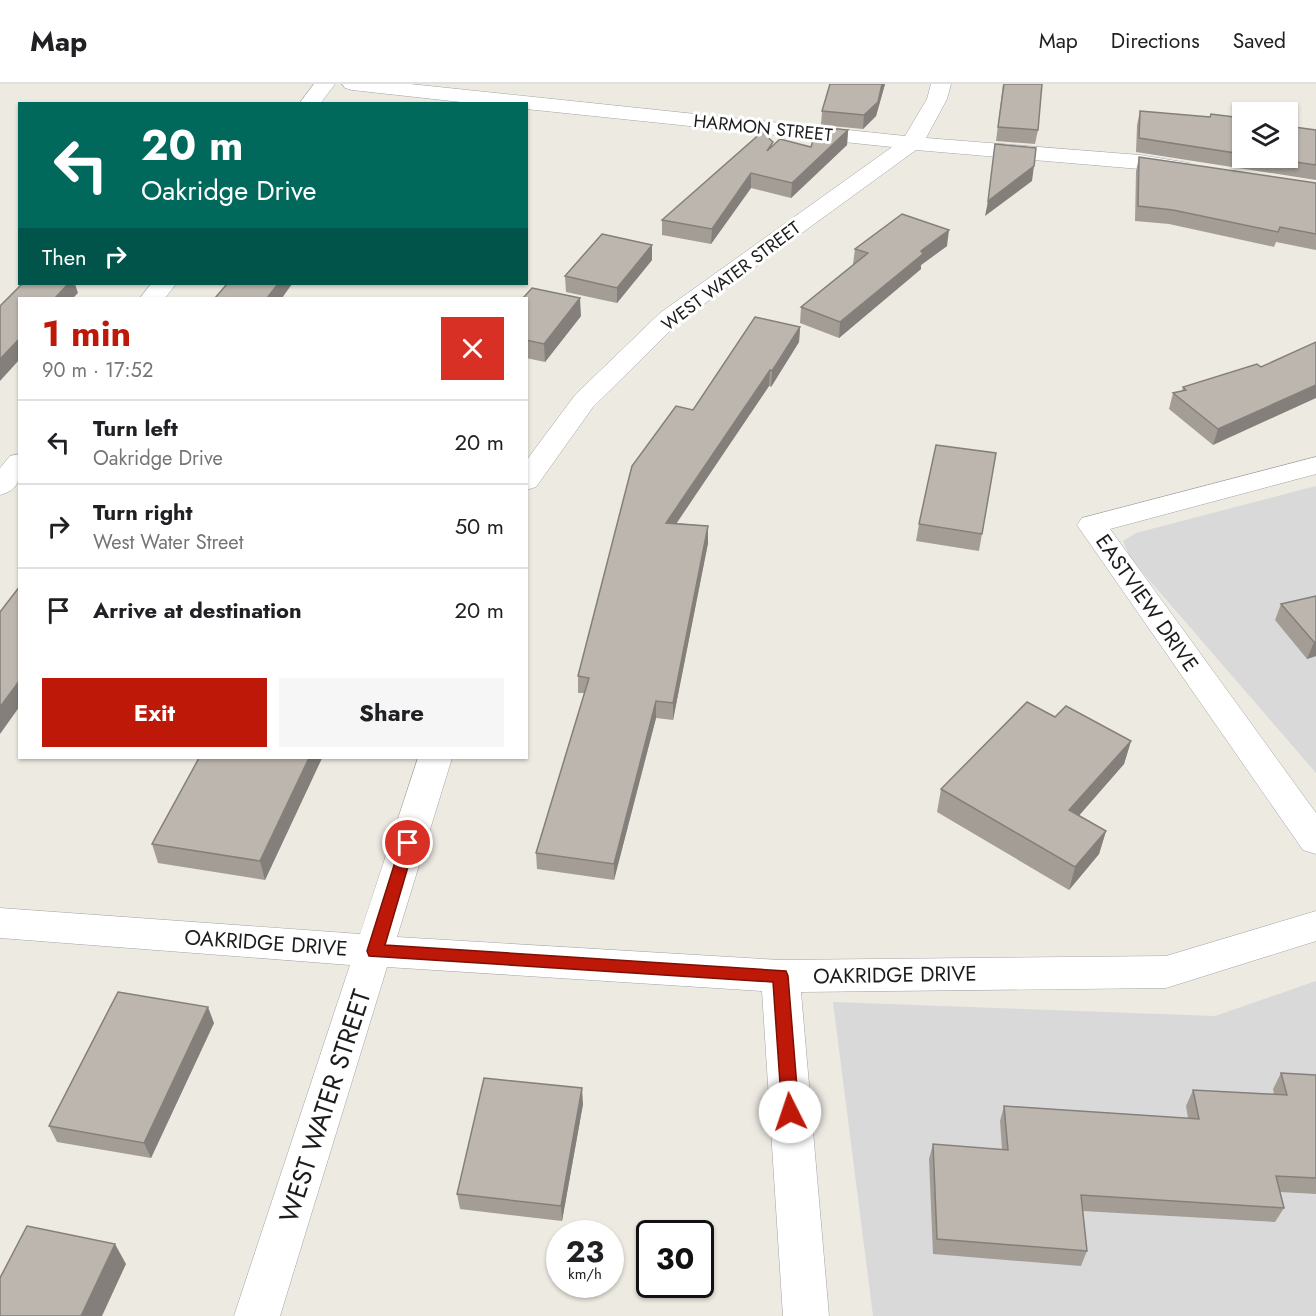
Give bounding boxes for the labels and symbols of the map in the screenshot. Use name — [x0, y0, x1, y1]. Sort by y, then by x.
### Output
street label: HARMON STREET — [692, 108, 834, 148]
street label: WEST WATER STREET — [656, 215, 806, 337]
street label: EASTVIEW DRIVE — [1088, 528, 1206, 678]
pin — [382, 817, 433, 868]
street label: OAKRIDGE DRIVE — [183, 922, 349, 964]
street label: OAKRIDGE DRIVE — [813, 959, 977, 991]
street label: WEST WATER STREET — [269, 985, 381, 1227]
position arrow — [758, 1080, 822, 1144]
speed limit sign: 30 — [636, 1220, 714, 1298]

